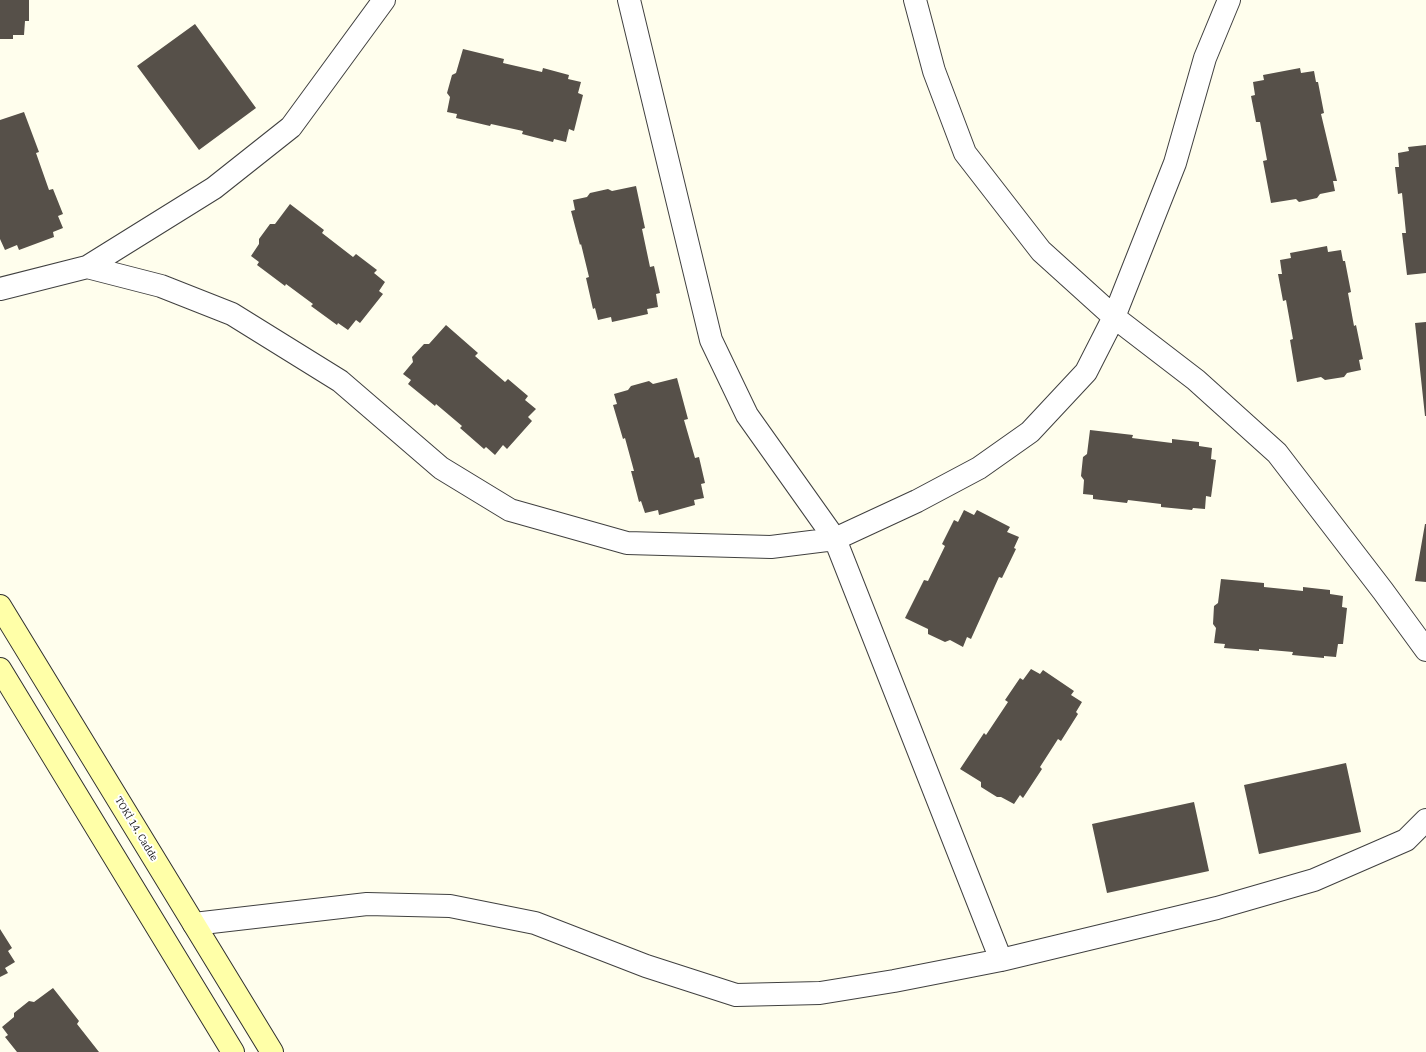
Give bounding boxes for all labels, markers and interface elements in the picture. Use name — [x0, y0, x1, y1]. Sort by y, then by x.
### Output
street label: TOKİ 14. Cadde — [112, 795, 160, 863]

